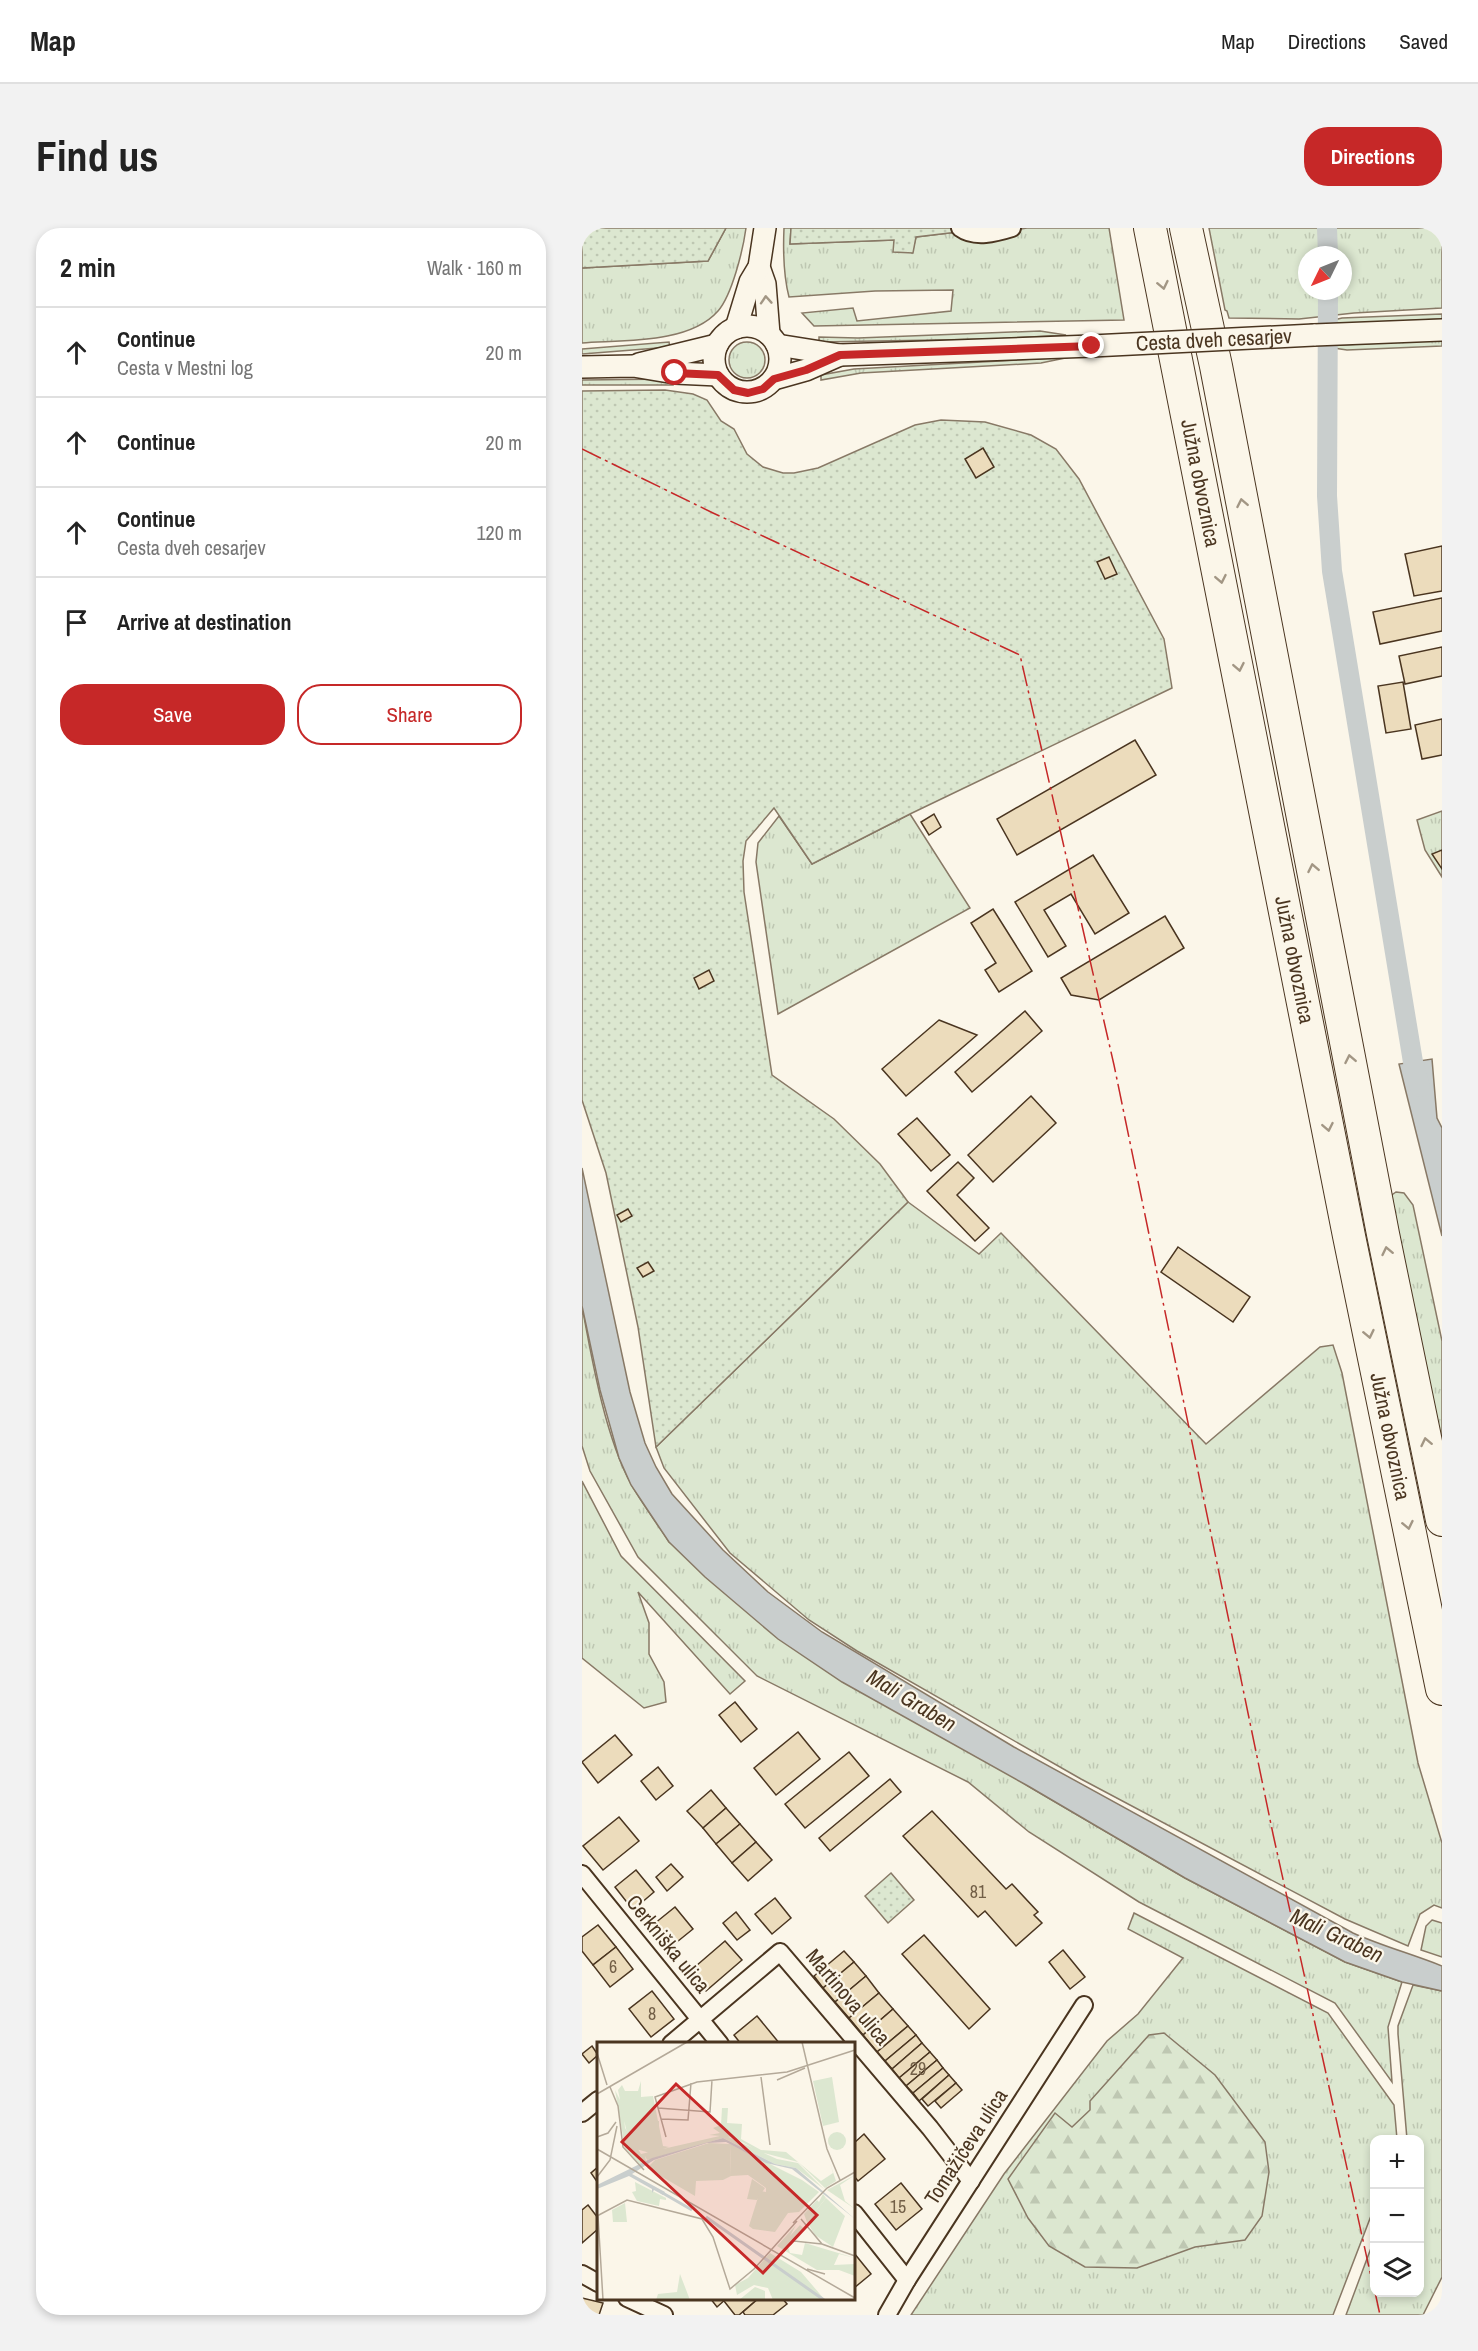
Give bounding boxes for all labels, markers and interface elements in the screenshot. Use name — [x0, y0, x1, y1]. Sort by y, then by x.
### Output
text: Map — [30, 22, 76, 60]
text: Map — [1221, 27, 1255, 56]
text: Directions — [1288, 27, 1366, 56]
text: Saved — [1399, 27, 1448, 56]
button: Directions — [1304, 127, 1442, 186]
text: Find us — [36, 128, 158, 184]
north arrow — [1298, 246, 1352, 300]
text: 2 min — [60, 250, 116, 285]
text: Walk · 160 m — [427, 254, 522, 281]
one-way arrow — [1156, 280, 1169, 290]
one-way arrow — [760, 295, 773, 304]
street label: Cesta dveh cesarjev — [1135, 321, 1293, 358]
text: Continue — [117, 324, 195, 354]
route end — [1078, 332, 1104, 358]
icon: ahead — [60, 336, 93, 369]
text: 20 m — [486, 339, 522, 366]
text: Cesta v Mestni log — [117, 354, 253, 381]
route start — [661, 359, 687, 385]
street label: Južna obvoznica — [1174, 417, 1228, 550]
icon: ahead — [60, 426, 93, 459]
text: Continue — [117, 427, 195, 457]
text: 20 m — [486, 429, 522, 456]
one-way arrow — [1236, 498, 1249, 508]
text: Continue — [117, 504, 195, 534]
icon: ahead — [60, 516, 93, 549]
text: 120 m — [476, 519, 522, 546]
text: Cesta dveh cesarjev — [117, 534, 266, 561]
one-way arrow — [1214, 574, 1227, 584]
icon: arrive — [60, 606, 93, 639]
text: Arrive at destination — [117, 607, 291, 637]
one-way arrow — [1232, 662, 1245, 672]
button: Save — [60, 684, 285, 745]
button: Share — [297, 684, 522, 745]
one-way arrow — [1307, 863, 1320, 873]
street label: Južna obvoznica — [1268, 894, 1322, 1026]
one-way arrow — [1344, 1055, 1357, 1065]
one-way arrow — [1321, 1121, 1334, 1131]
one-way arrow — [1381, 1246, 1394, 1256]
one-way arrow — [1362, 1329, 1375, 1339]
street label: Južna obvoznica — [1363, 1370, 1418, 1503]
one-way arrow — [1420, 1437, 1433, 1447]
one-way arrow — [1401, 1520, 1414, 1530]
water label: Mali Graben — [862, 1662, 962, 1738]
house number: 81 — [970, 1879, 987, 1904]
street label: Cerkniška ulica — [620, 1888, 717, 1999]
water label: Mali Graben — [1286, 1900, 1388, 1970]
street label: Martinova ulica — [799, 1942, 898, 2051]
house number: 6 — [609, 1954, 617, 1979]
house number: 8 — [648, 2001, 656, 2026]
inset map — [597, 2042, 855, 2300]
house number: 29 — [910, 2056, 926, 2081]
street label: Tomažičeva ulica — [917, 2083, 1014, 2210]
map controls — [1370, 2135, 1424, 2297]
button: + — [1370, 2135, 1424, 2189]
button: − — [1370, 2189, 1424, 2243]
house number: 15 — [890, 2194, 906, 2219]
button: layers — [1370, 2243, 1424, 2297]

